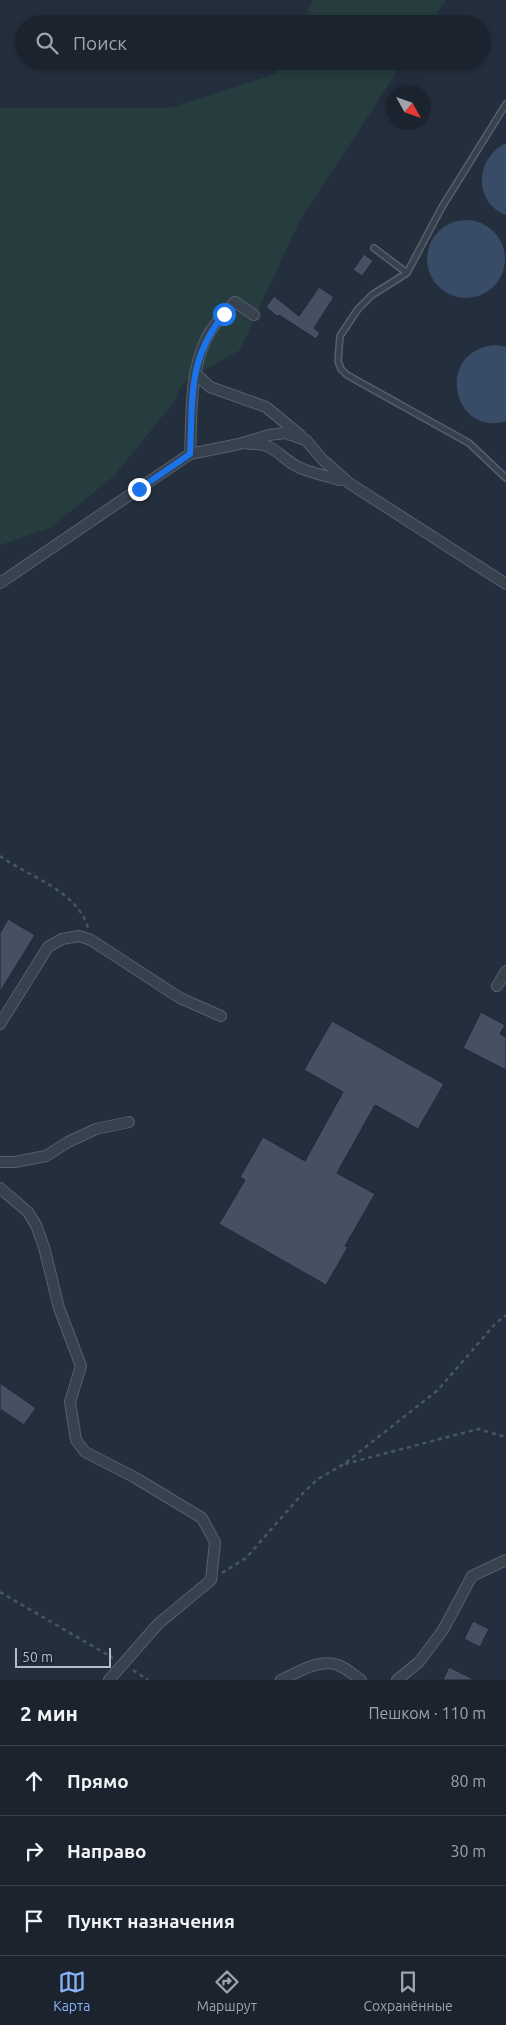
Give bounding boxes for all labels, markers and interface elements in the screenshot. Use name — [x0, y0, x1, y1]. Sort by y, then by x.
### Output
search box — [15, 15, 491, 70]
icon: search — [33, 29, 61, 57]
text: Поиск — [73, 32, 127, 54]
north arrow — [386, 85, 431, 130]
route start — [213, 303, 236, 326]
route end — [128, 478, 151, 501]
scale bar — [15, 1645, 111, 1668]
text: 50 m — [22, 1649, 53, 1665]
text: 2 мин — [20, 1701, 78, 1725]
text: Пешком · 110 m — [368, 1704, 486, 1722]
icon: ahead — [20, 1767, 48, 1795]
text: Прямо — [67, 1770, 129, 1792]
text: 80 m — [450, 1772, 486, 1790]
icon: right — [20, 1837, 48, 1865]
text: Направо — [67, 1840, 147, 1862]
text: 30 m — [450, 1842, 486, 1860]
icon: arrive — [20, 1907, 48, 1935]
text: Пункт назначения — [67, 1910, 235, 1932]
tab: Карта — [53, 1968, 90, 2014]
tab: Маршрут — [197, 1968, 257, 2014]
tab: Сохранённые — [363, 1968, 453, 2014]

